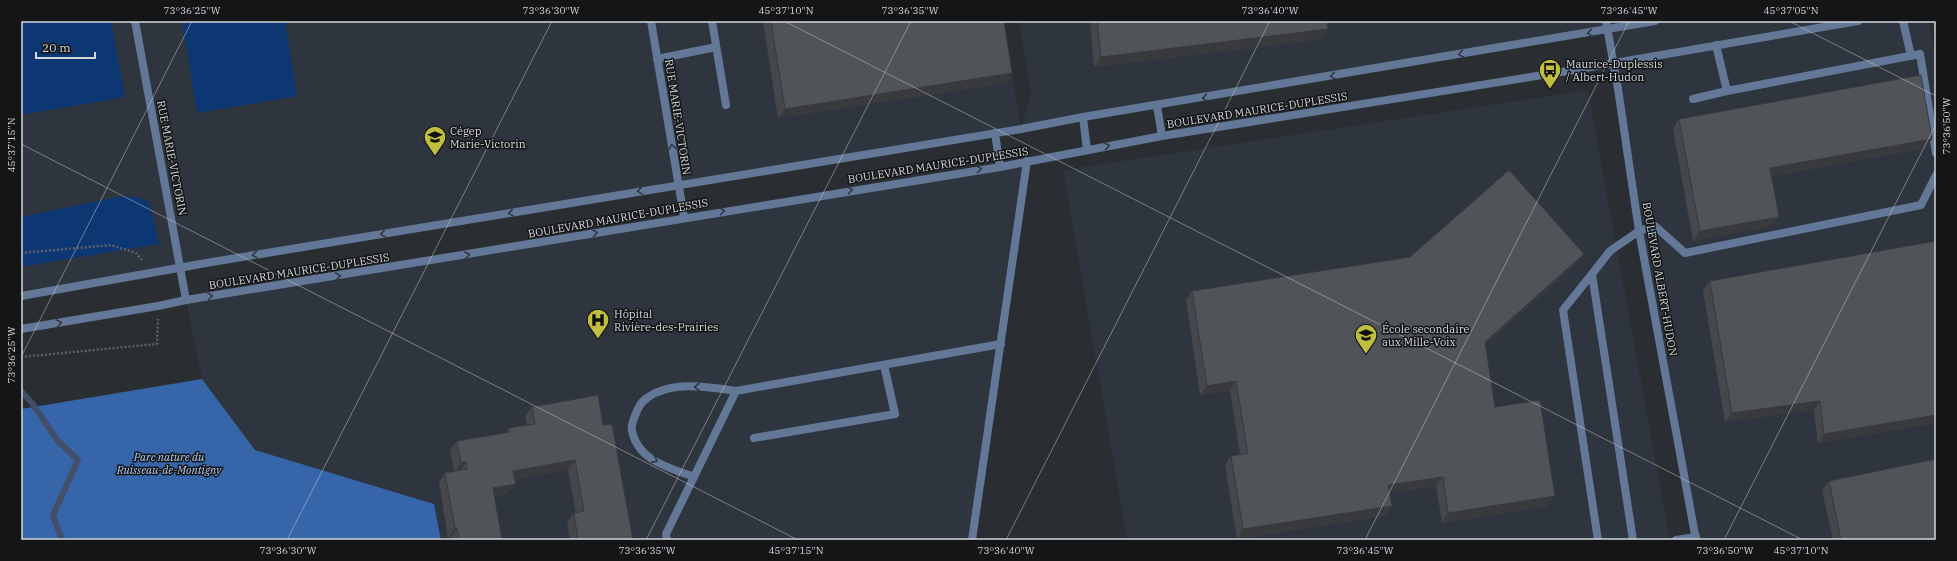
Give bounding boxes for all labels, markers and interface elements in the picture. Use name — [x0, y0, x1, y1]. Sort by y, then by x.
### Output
text: 73°36'25"W — [163, 4, 221, 17]
text: 73°36'30"W — [522, 4, 580, 17]
text: 45°37'10"N — [759, 4, 814, 17]
text: 73°36'35"W — [881, 4, 939, 17]
text: 73°36'40"W — [1241, 4, 1299, 17]
text: 73°36'45"W — [1600, 4, 1658, 17]
text: 45°37'05"N — [1764, 4, 1819, 17]
one-way arrow — [1586, 28, 1593, 37]
scale bar — [36, 34, 95, 60]
text: 20 m — [42, 40, 71, 55]
one-way arrow — [1458, 49, 1464, 57]
bus stop icon: Maurice-Duplessis / Albert-Hudon — [1537, 57, 1563, 90]
place label: Maurice-Duplessis / Albert-Hudon — [1566, 57, 1663, 84]
street label: RUE MARIE-VICTORIN — [662, 58, 694, 176]
one-way arrow — [1330, 71, 1336, 80]
street label: BOULEVARD MAURICE-DUPLESSIS — [1166, 89, 1348, 131]
one-way arrow — [1202, 93, 1208, 101]
text: 73°36'50"W — [1940, 97, 1953, 155]
street label: RUE MARIE-VICTORIN — [154, 99, 190, 217]
text: 45°37'15"N — [5, 117, 18, 173]
school or university icon: Cégep Marie-Victorin — [422, 124, 448, 157]
place label: Cégep Marie-Victorin — [450, 124, 526, 151]
one-way arrow — [1104, 142, 1110, 151]
one-way arrow — [668, 144, 677, 150]
street label: BOULEVARD MAURICE-DUPLESSIS — [847, 144, 1029, 186]
one-way arrow — [976, 165, 982, 174]
one-way arrow — [847, 186, 854, 195]
one-way arrow — [637, 187, 643, 195]
street label: BOULEVARD MAURICE-DUPLESSIS — [527, 195, 709, 241]
street label: BOULEVARD ALBERT-HUDON — [1640, 201, 1681, 358]
one-way arrow — [719, 207, 725, 216]
one-way arrow — [508, 208, 514, 217]
one-way arrow — [380, 229, 386, 238]
one-way arrow — [592, 229, 598, 238]
street label: BOULEVARD MAURICE-DUPLESSIS — [208, 250, 390, 292]
one-way arrow — [252, 250, 258, 259]
one-way arrow — [464, 251, 470, 260]
one-way arrow — [335, 272, 341, 281]
one-way arrow — [207, 292, 213, 301]
hospital icon: Hôpital Rivière-des-Prairies — [585, 307, 611, 340]
place label: Hôpital Rivière-des-Prairies — [614, 307, 718, 334]
one-way arrow — [56, 319, 63, 328]
school or university icon: École secondaire aux Mille-Voix — [1353, 322, 1379, 355]
place label: École secondaire aux Mille-Voix — [1382, 322, 1470, 349]
text: 73°36'25"W — [5, 326, 18, 384]
one-way arrow — [694, 382, 700, 391]
park label: Parc nature du Ruisseau-de-Montigny — [116, 450, 222, 477]
one-way arrow — [651, 455, 659, 463]
text: 73°36'30"W — [259, 544, 317, 557]
text: 73°36'35"W — [618, 544, 676, 557]
text: 45°37'15"N — [769, 544, 824, 557]
text: 73°36'40"W — [977, 544, 1035, 557]
text: 73°36'45"W — [1336, 544, 1394, 557]
text: 73°36'50"W — [1696, 544, 1754, 557]
text: 45°37'10"N — [1774, 544, 1829, 557]

